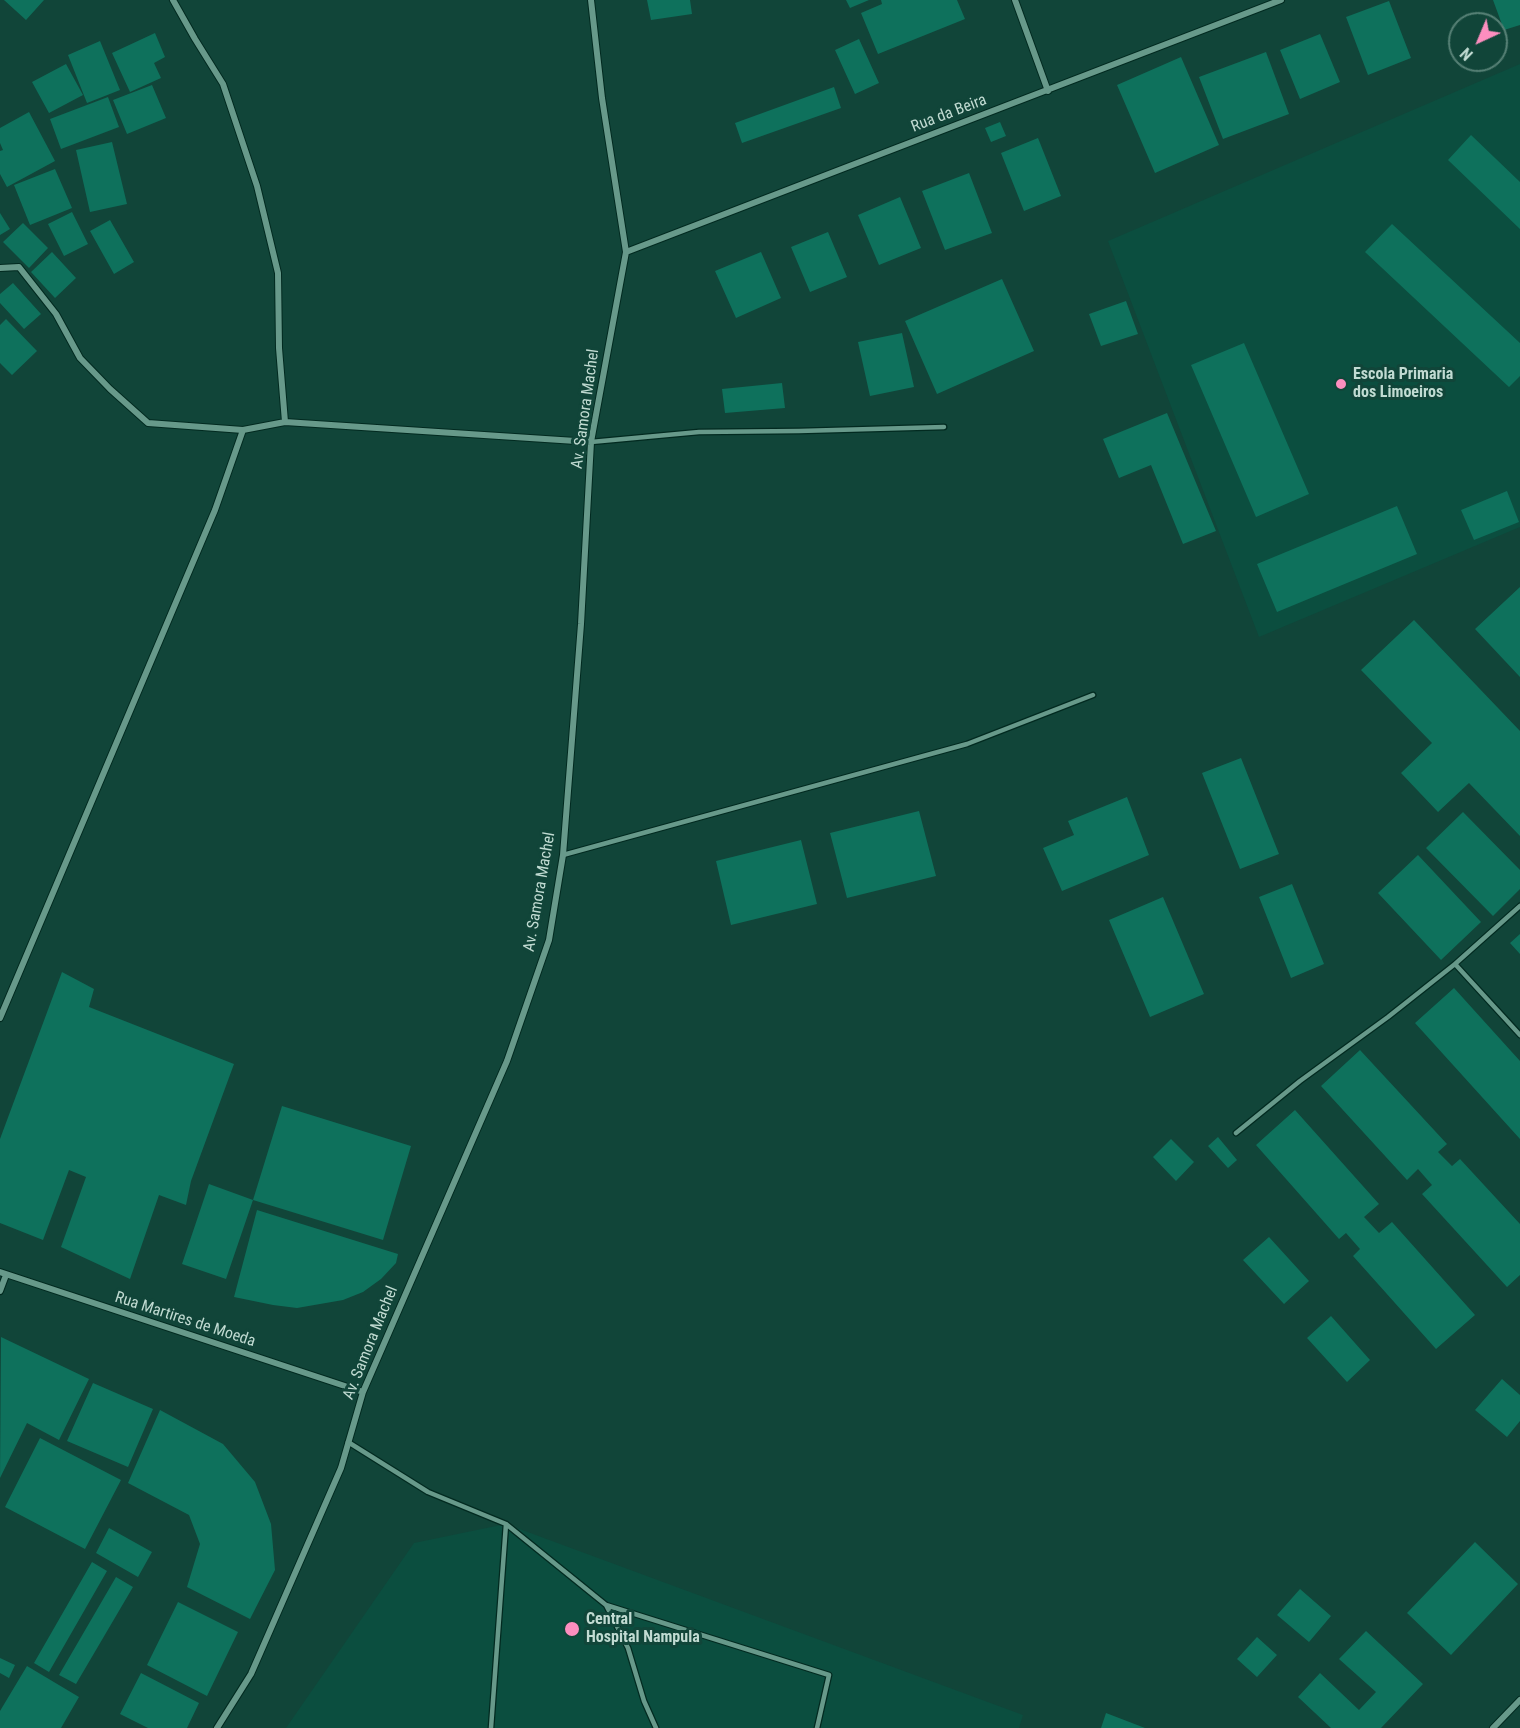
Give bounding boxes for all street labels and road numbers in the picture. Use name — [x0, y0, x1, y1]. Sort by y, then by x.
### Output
street label: Rua da Beira — [909, 91, 989, 137]
street label: Av. Samora Machel — [568, 348, 604, 470]
street label: Av. Samora Machel — [520, 831, 560, 953]
street label: Av. Samora Machel — [339, 1283, 403, 1403]
street label: Rua Martires de Moeda — [112, 1288, 258, 1352]

